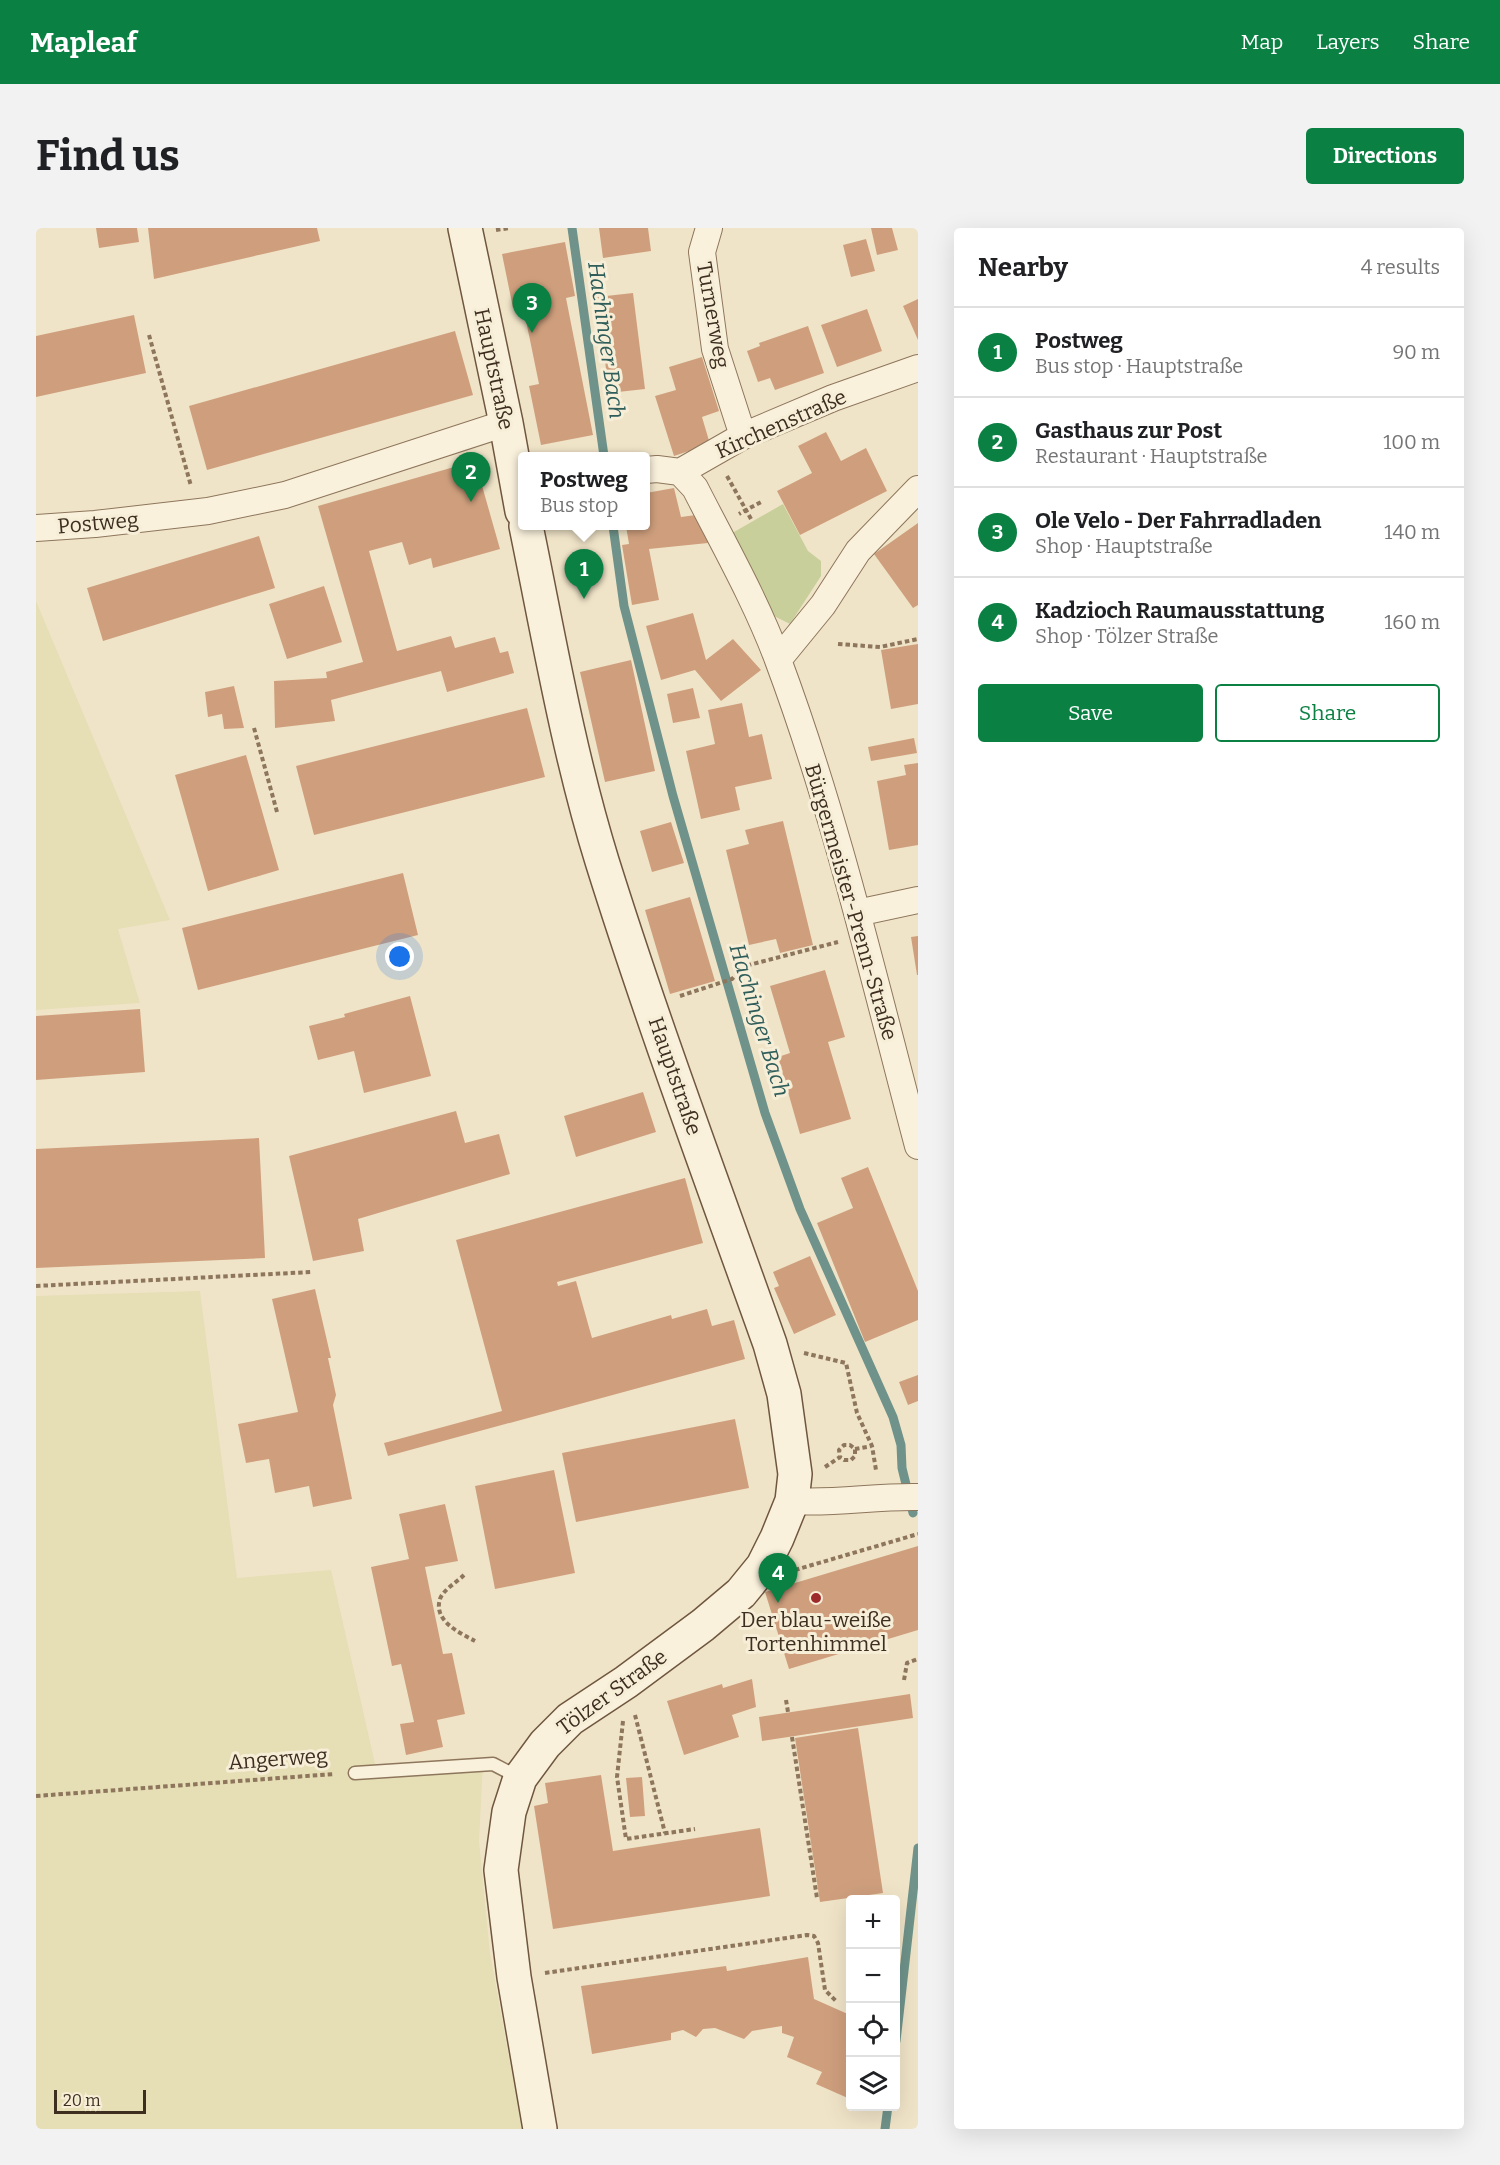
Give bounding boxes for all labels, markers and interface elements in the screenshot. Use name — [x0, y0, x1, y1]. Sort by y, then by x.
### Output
text: Mapleaf — [30, 26, 137, 59]
text: Map — [1241, 29, 1283, 55]
text: Layers — [1316, 29, 1380, 55]
text: Share — [1413, 29, 1470, 55]
button: Directions — [1306, 128, 1464, 184]
text: Find us — [36, 131, 180, 181]
text: Nearby — [978, 252, 1068, 283]
text: 4 results — [1361, 255, 1440, 279]
water label: Hachinger Bach — [582, 260, 631, 420]
street label: Turnerweg — [691, 260, 735, 371]
pin: 3 — [512, 284, 552, 333]
street label: Hauptstraße — [468, 306, 520, 432]
text: Postweg — [1035, 327, 1123, 354]
text: 1 — [993, 340, 1002, 364]
text: 90 m — [1392, 340, 1440, 364]
text: Bus stop · Hauptstraße — [1035, 354, 1243, 378]
street label: Kirchenstraße — [712, 384, 850, 464]
text: Gasthaus zur Post — [1035, 417, 1222, 444]
text: 2 — [992, 430, 1003, 454]
text: 100 m — [1383, 430, 1440, 454]
text: Restaurant · Hauptstraße — [1035, 444, 1267, 468]
pin: 2 — [452, 452, 490, 502]
popup — [518, 452, 650, 530]
text: Postweg — [540, 466, 628, 493]
text: Bus stop — [540, 493, 618, 517]
street label: Postweg — [56, 506, 140, 539]
text: Ole Velo - Der Fahrradladen — [1035, 507, 1321, 534]
text: 3 — [992, 520, 1003, 544]
text: 140 m — [1384, 520, 1440, 544]
text: Shop · Hauptstraße — [1035, 534, 1213, 558]
pin: 1 — [564, 550, 604, 599]
text: Kadzioch Raumausstattung — [1035, 597, 1324, 624]
text: 4 — [991, 610, 1004, 634]
text: 160 m — [1384, 610, 1440, 634]
text: Shop · Tölzer Straße — [1035, 624, 1218, 648]
button: Save — [978, 684, 1203, 742]
button: Share — [1215, 684, 1440, 742]
street label: Bürgermeister-Prenn-Straße — [799, 761, 903, 1043]
water label: Hachinger Bach — [723, 940, 796, 1100]
your location — [385, 942, 414, 971]
street label: Hauptstraße — [643, 1013, 707, 1139]
pin: 4 — [758, 1554, 798, 1603]
marker: Der blau-weiße Tortenhimmel — [809, 1591, 823, 1605]
place label: Der blau-weiße Tortenhimmel — [741, 1607, 891, 1657]
street label: Tölzer Straße — [552, 1643, 672, 1741]
street label: Angerweg — [227, 1743, 329, 1775]
map controls — [846, 1895, 900, 2111]
button: + — [846, 1895, 900, 1949]
button: − — [846, 1949, 900, 2003]
button: locate — [846, 2003, 900, 2057]
button: layers — [846, 2057, 900, 2111]
scale bar — [54, 2087, 146, 2114]
text: 20 m — [63, 2091, 100, 2110]

